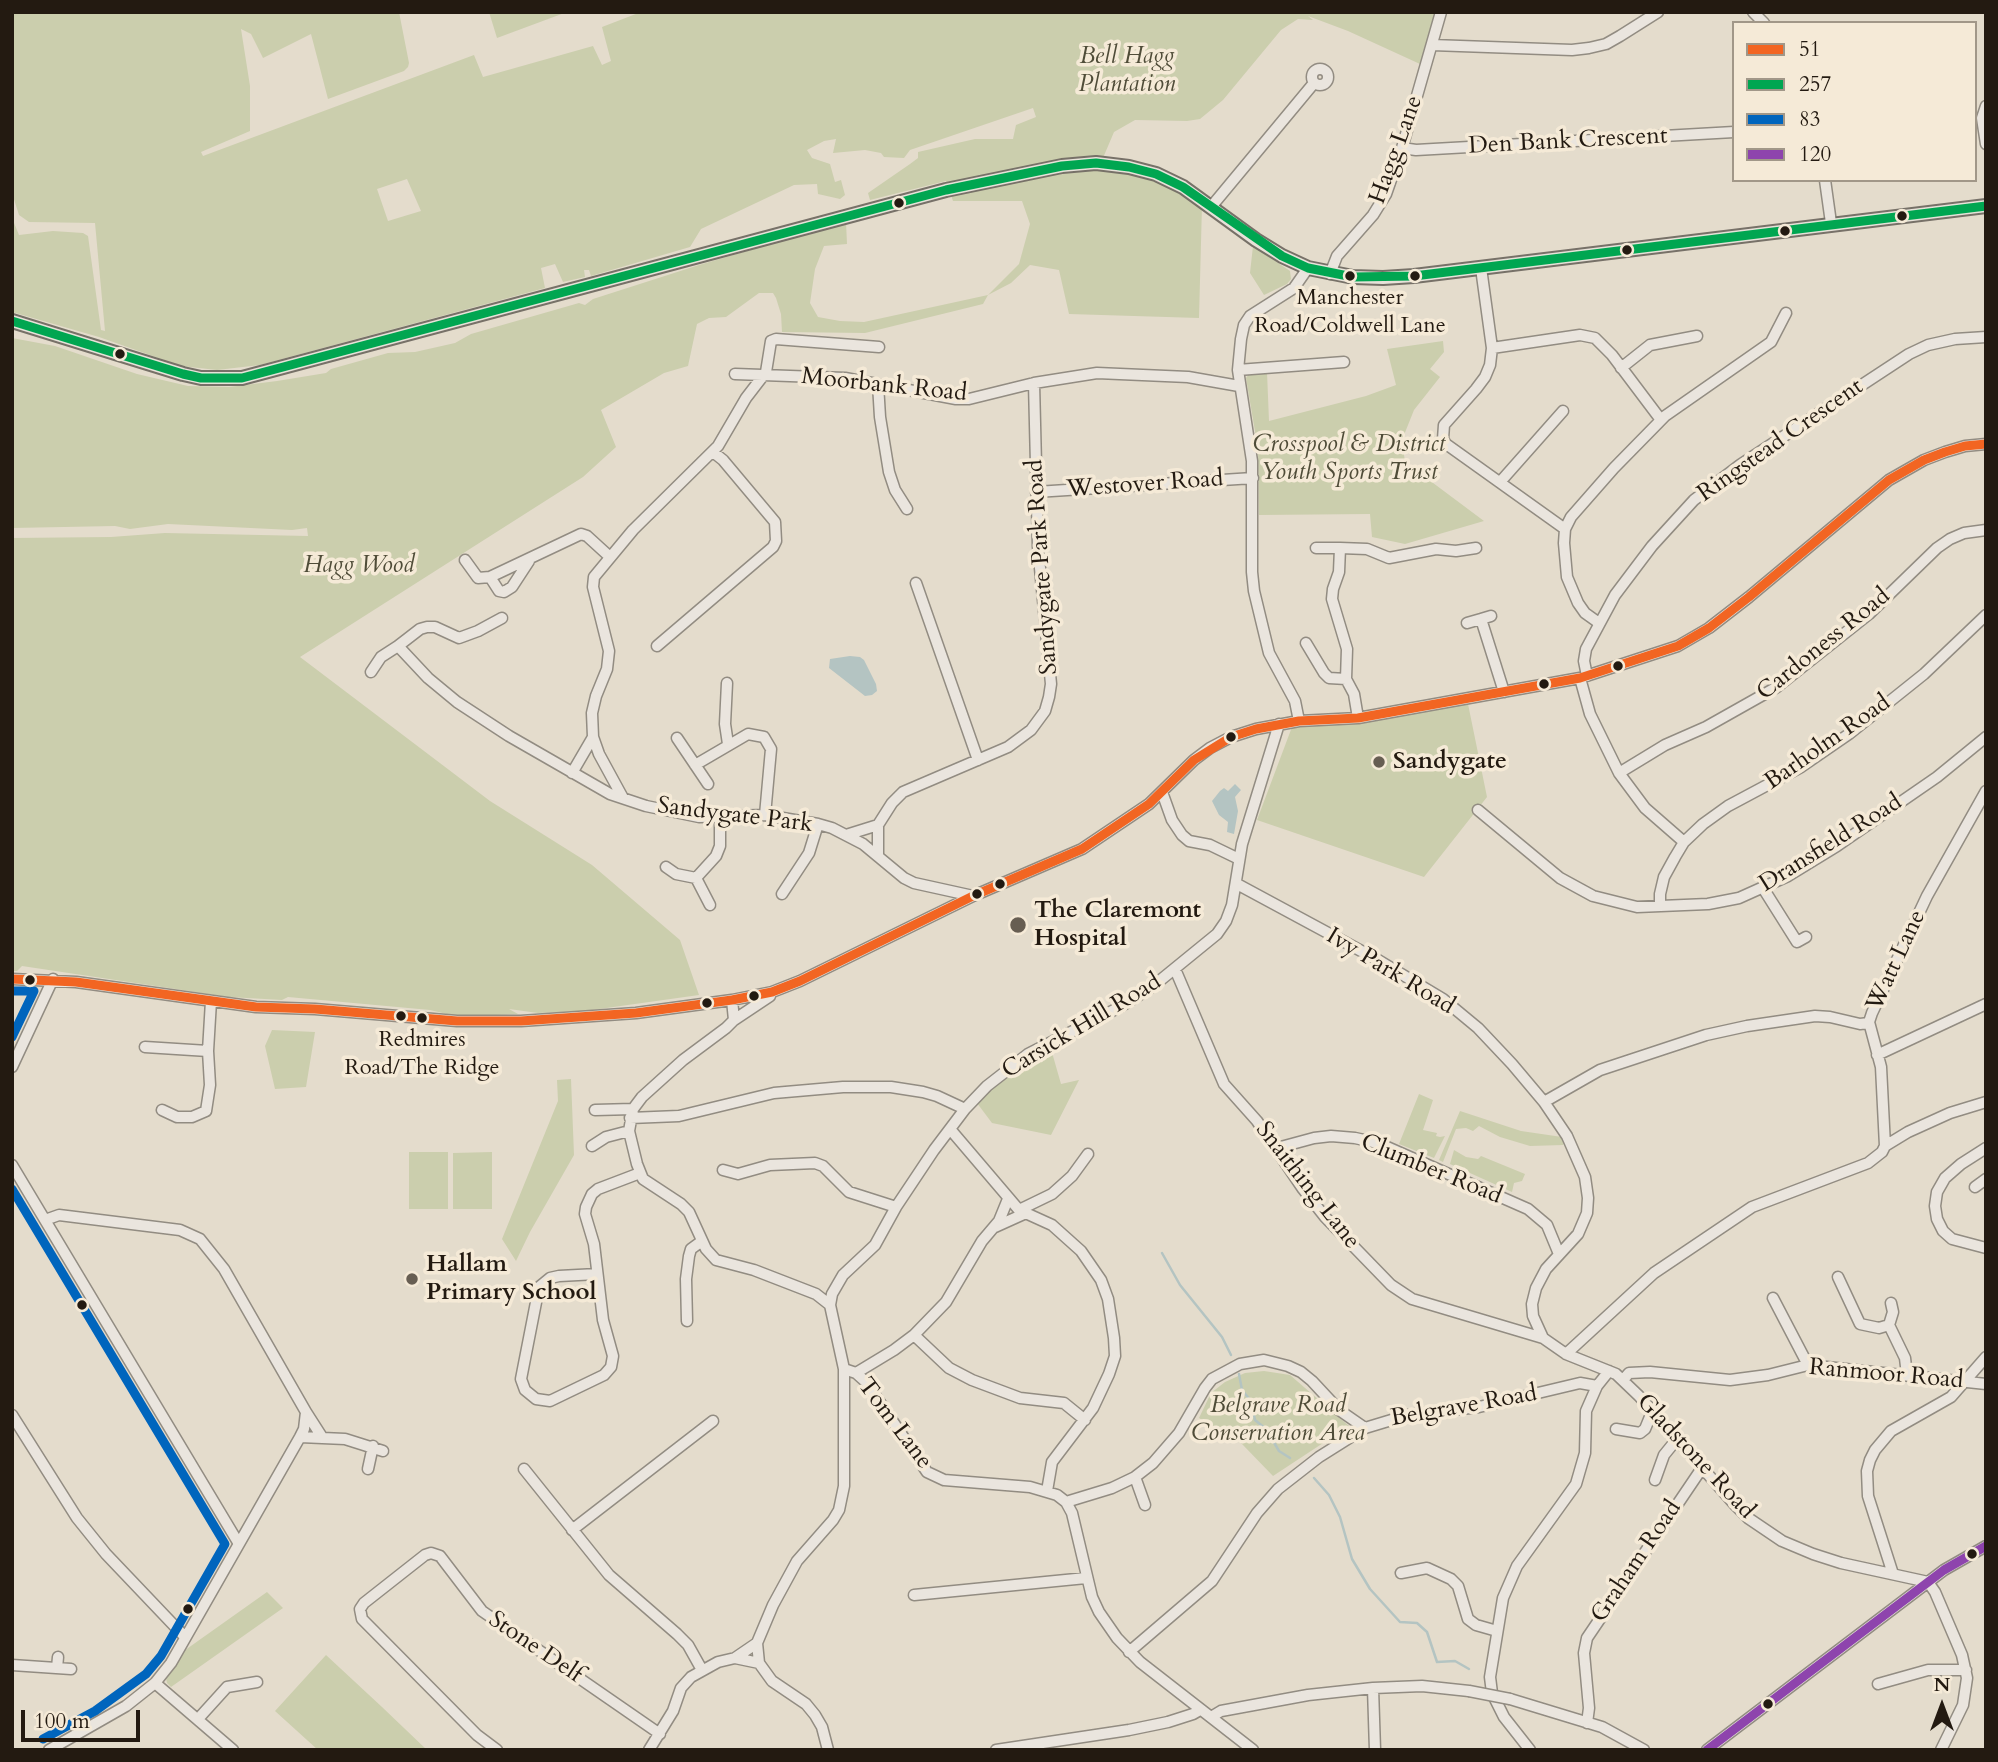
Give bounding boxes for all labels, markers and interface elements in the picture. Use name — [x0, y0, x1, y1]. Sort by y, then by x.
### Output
legend — [1732, 21, 1977, 182]
text: 51 — [1799, 35, 1821, 64]
park label: Bell Hagg Plantation — [1079, 43, 1175, 99]
text: 257 — [1799, 70, 1831, 99]
street label: Hagg Lane — [1364, 92, 1430, 208]
text: 83 — [1799, 105, 1821, 134]
street label: Den Bank Crescent — [1468, 122, 1668, 162]
text: 120 — [1799, 140, 1831, 169]
unlabelled marker — [892, 196, 906, 210]
unlabelled marker — [1895, 209, 1909, 223]
unlabelled marker — [1778, 224, 1792, 238]
unlabelled marker — [1620, 243, 1634, 257]
marker: Manchester Road/Coldwell Lane — [1343, 269, 1357, 283]
unlabelled marker — [1408, 269, 1422, 283]
place label: Manchester Road/Coldwell Lane — [1254, 286, 1446, 338]
unlabelled marker — [113, 347, 127, 361]
street label: Moorbank Road — [800, 363, 968, 409]
street label: Ringstead Crescent — [1693, 373, 1869, 509]
park label: Crosspool & District Youth Sports Trust — [1253, 431, 1445, 487]
street label: Sandygate Park Road — [1021, 458, 1065, 676]
street label: Westover Road — [1066, 465, 1224, 505]
park label: Hagg Wood — [303, 552, 415, 580]
street label: Cardoness Road — [1752, 583, 1896, 707]
unlabelled marker — [1611, 659, 1625, 673]
unlabelled marker — [1537, 677, 1551, 691]
street label: Barholm Road — [1759, 689, 1897, 797]
unlabelled marker — [1224, 730, 1238, 744]
place label: Sandygate — [1393, 748, 1507, 776]
marker: Sandygate — [1371, 754, 1387, 770]
street label: Dransfield Road — [1754, 789, 1908, 899]
street label: Sandygate Park — [656, 792, 814, 840]
unlabelled marker — [993, 877, 1007, 891]
unlabelled marker — [970, 887, 984, 901]
place label: The Claremont Hospital — [1034, 897, 1201, 953]
street label: Watt Lane — [1861, 906, 1933, 1016]
marker: The Claremont Hospital — [1008, 915, 1028, 935]
street label: Ivy Park Road — [1321, 922, 1459, 1022]
street label: Carsick Hill Road — [997, 968, 1167, 1086]
unlabelled marker — [23, 973, 37, 987]
unlabelled marker — [747, 989, 761, 1003]
unlabelled marker — [700, 996, 714, 1010]
unlabelled marker — [394, 1009, 408, 1023]
marker: Redmires Road/The Ridge — [415, 1011, 429, 1025]
place label: Redmires Road/The Ridge — [344, 1028, 500, 1080]
street label: Snaithing Lane — [1248, 1117, 1366, 1255]
street label: Clumber Road — [1356, 1129, 1506, 1211]
place label: Hallam Primary School — [426, 1251, 597, 1307]
marker: Hallam Primary School — [404, 1271, 420, 1287]
unlabelled marker — [75, 1298, 89, 1312]
street label: Ranmoor Road — [1808, 1354, 1964, 1396]
street label: Tom Lane — [850, 1373, 938, 1475]
street label: Belgrave Road — [1389, 1380, 1539, 1434]
street label: Gladstone Road — [1630, 1388, 1760, 1526]
park label: Belgrave Road Conservation Area — [1191, 1392, 1365, 1448]
street label: Graham Road — [1586, 1495, 1688, 1629]
unlabelled marker — [1965, 1547, 1979, 1561]
unlabelled marker — [181, 1602, 195, 1616]
street label: Stone Delf — [482, 1606, 588, 1690]
north arrow — [1907, 1671, 1977, 1741]
text: N — [1934, 1672, 1950, 1698]
scale bar — [24, 1696, 144, 1740]
unlabelled marker — [1761, 1697, 1775, 1711]
text: 100 m — [34, 1707, 90, 1736]

